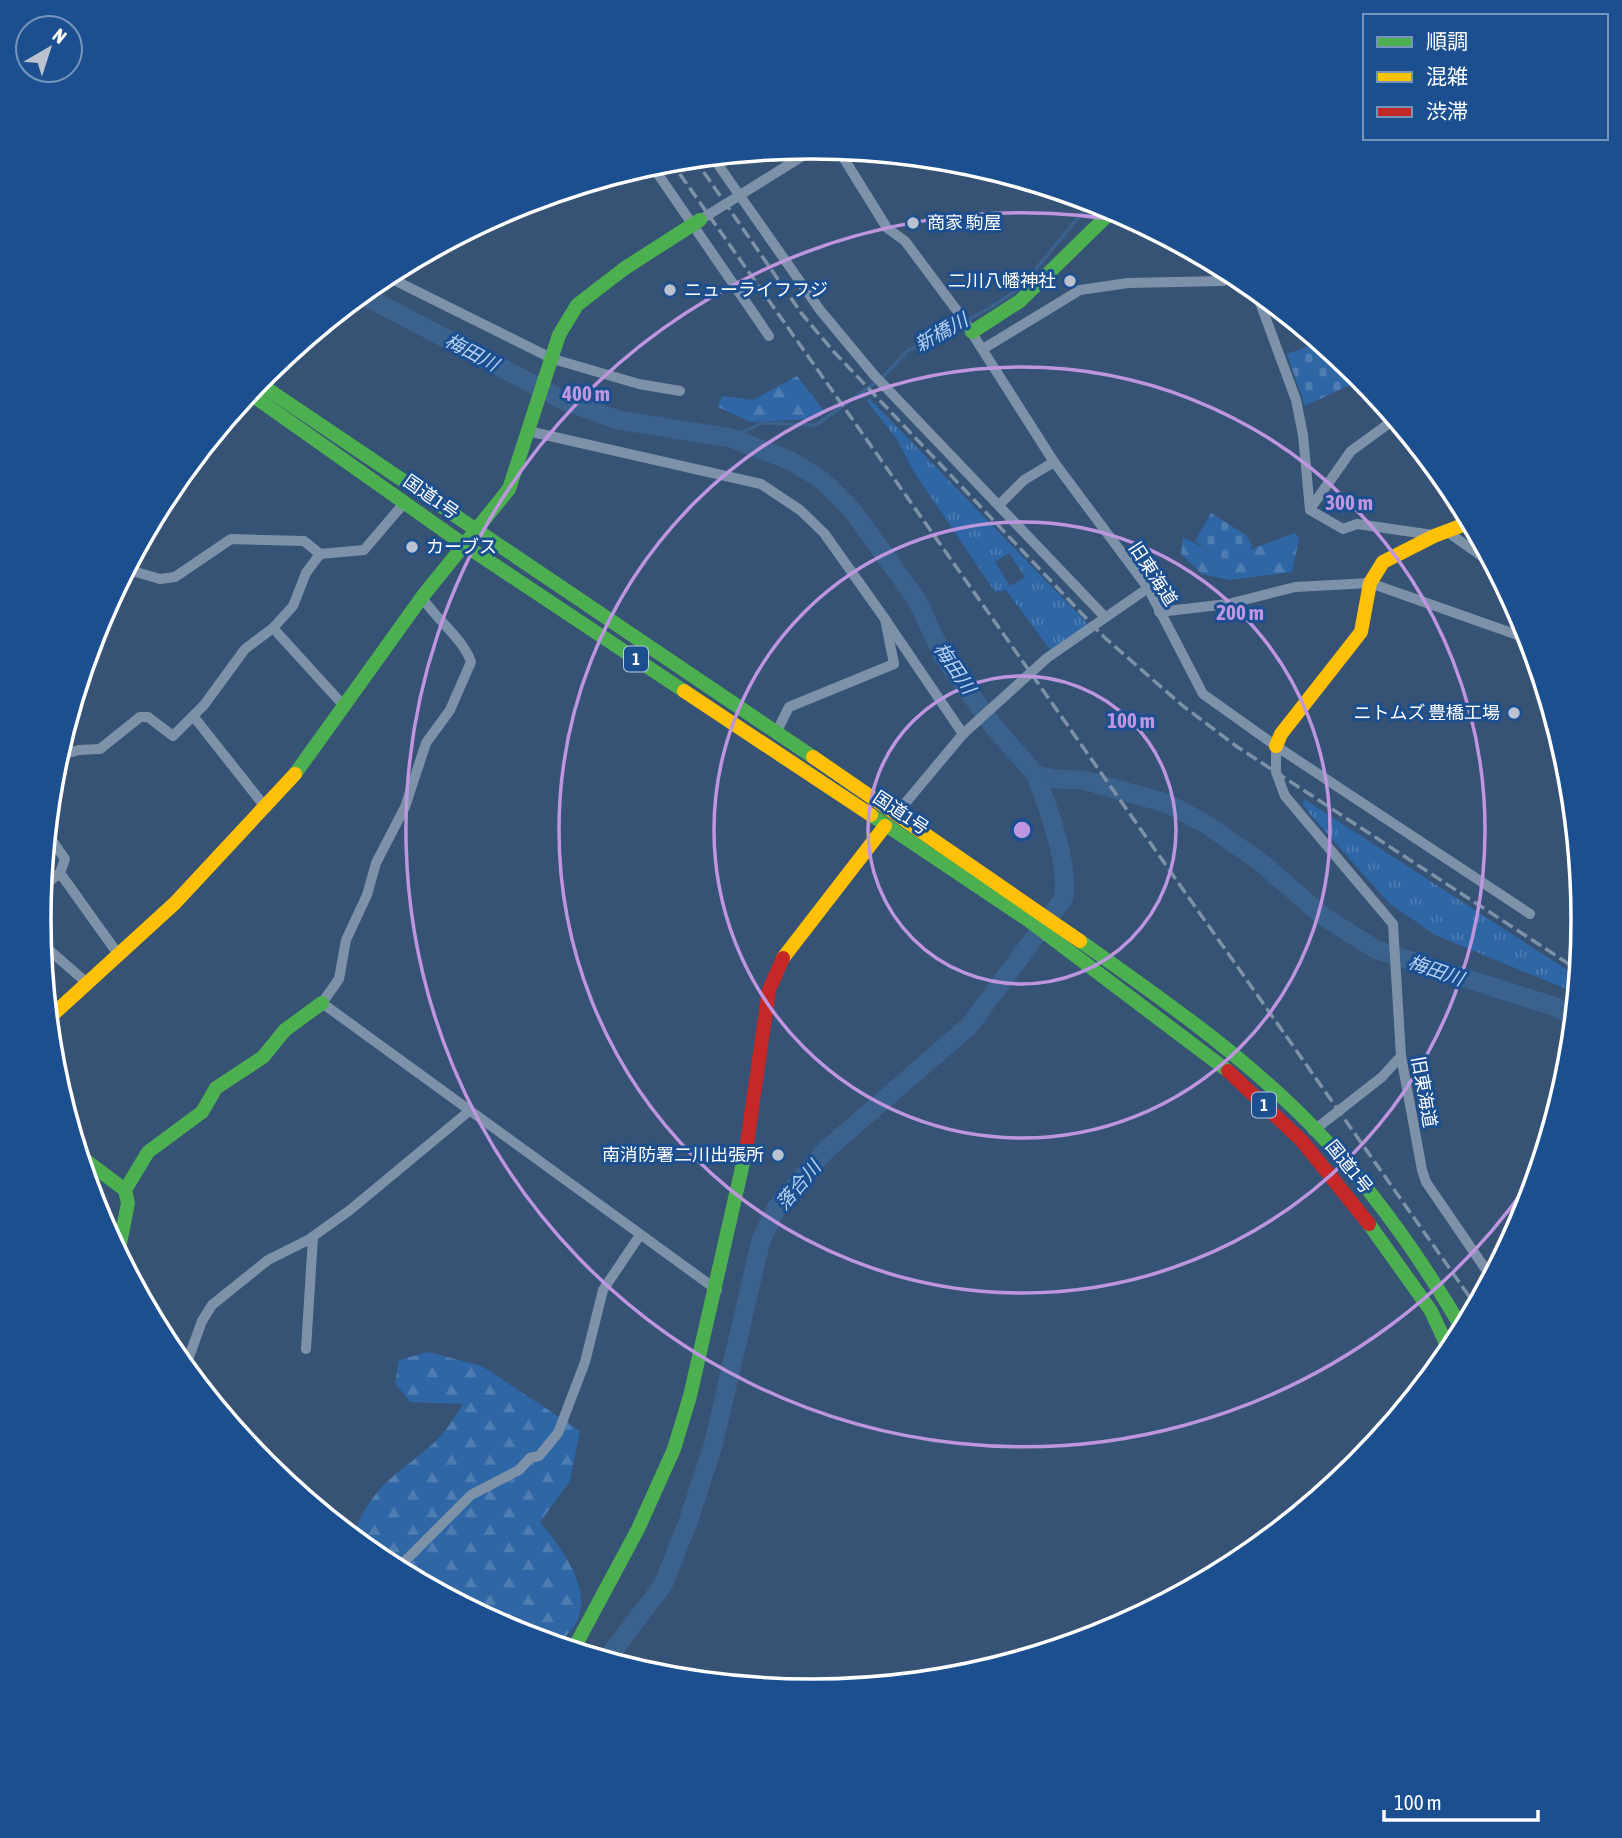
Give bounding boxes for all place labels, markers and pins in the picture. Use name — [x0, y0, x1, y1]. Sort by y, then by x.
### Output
place label: 商家 駒屋 — [927, 212, 1001, 233]
marker: 商家 駒屋 — [905, 215, 921, 231]
place label: 二川八幡神社 — [948, 270, 1056, 291]
marker: 二川八幡神社 — [1062, 273, 1078, 289]
place label: ニューライフフジ — [684, 279, 828, 300]
marker: ニューライフフジ — [662, 282, 678, 298]
place label: カーブス — [426, 536, 497, 557]
marker: カーブス — [404, 539, 420, 555]
place label: ニトムズ 豊橋工場 — [1354, 702, 1500, 723]
marker: ニトムズ 豊橋工場 — [1506, 705, 1522, 721]
centre of rings — [1010, 818, 1034, 842]
place label: 南消防署二川出張所 — [602, 1144, 764, 1165]
marker: 南消防署二川出張所 — [770, 1147, 786, 1163]

